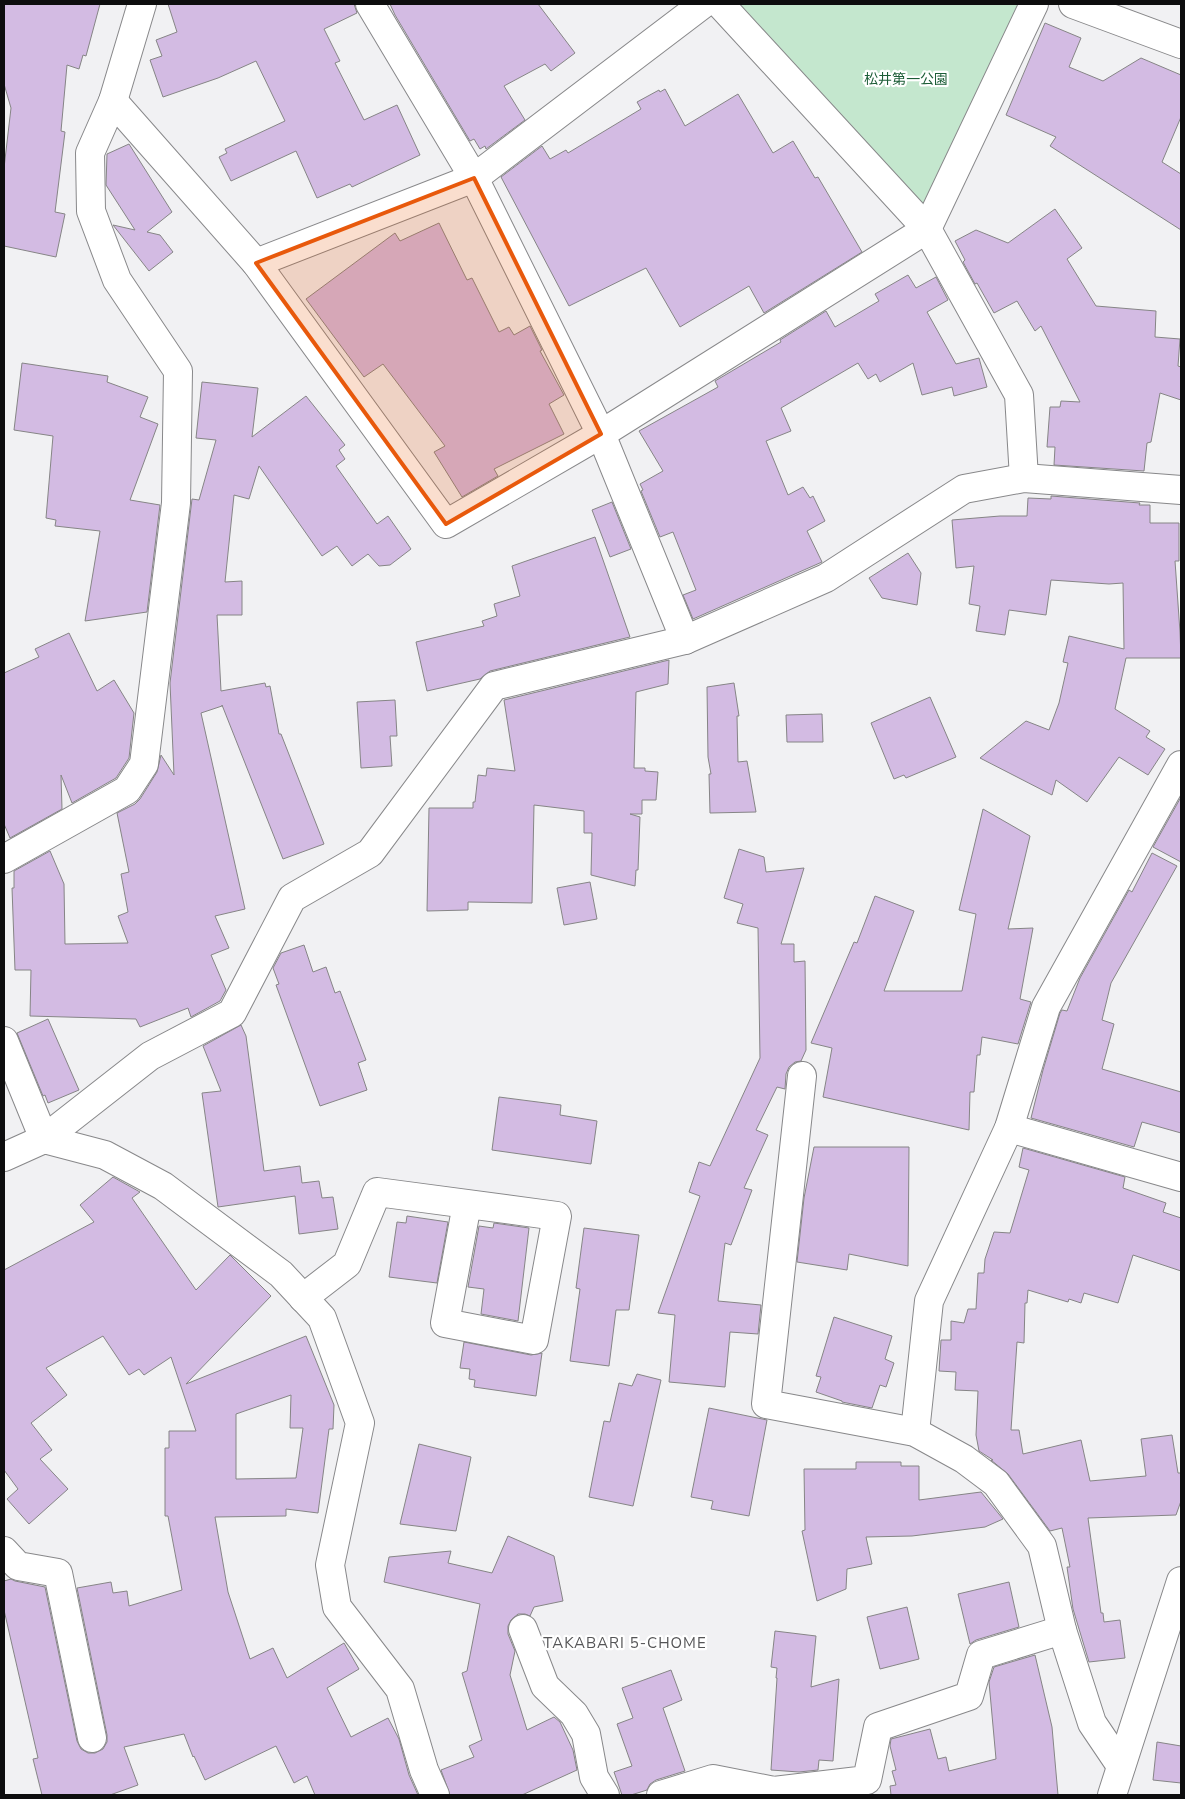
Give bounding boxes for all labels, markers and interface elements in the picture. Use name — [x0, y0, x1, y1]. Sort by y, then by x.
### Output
park label: 松井第一公園 — [864, 70, 948, 89]
district label: TAKABARI 5-CHOME — [543, 1633, 707, 1653]

